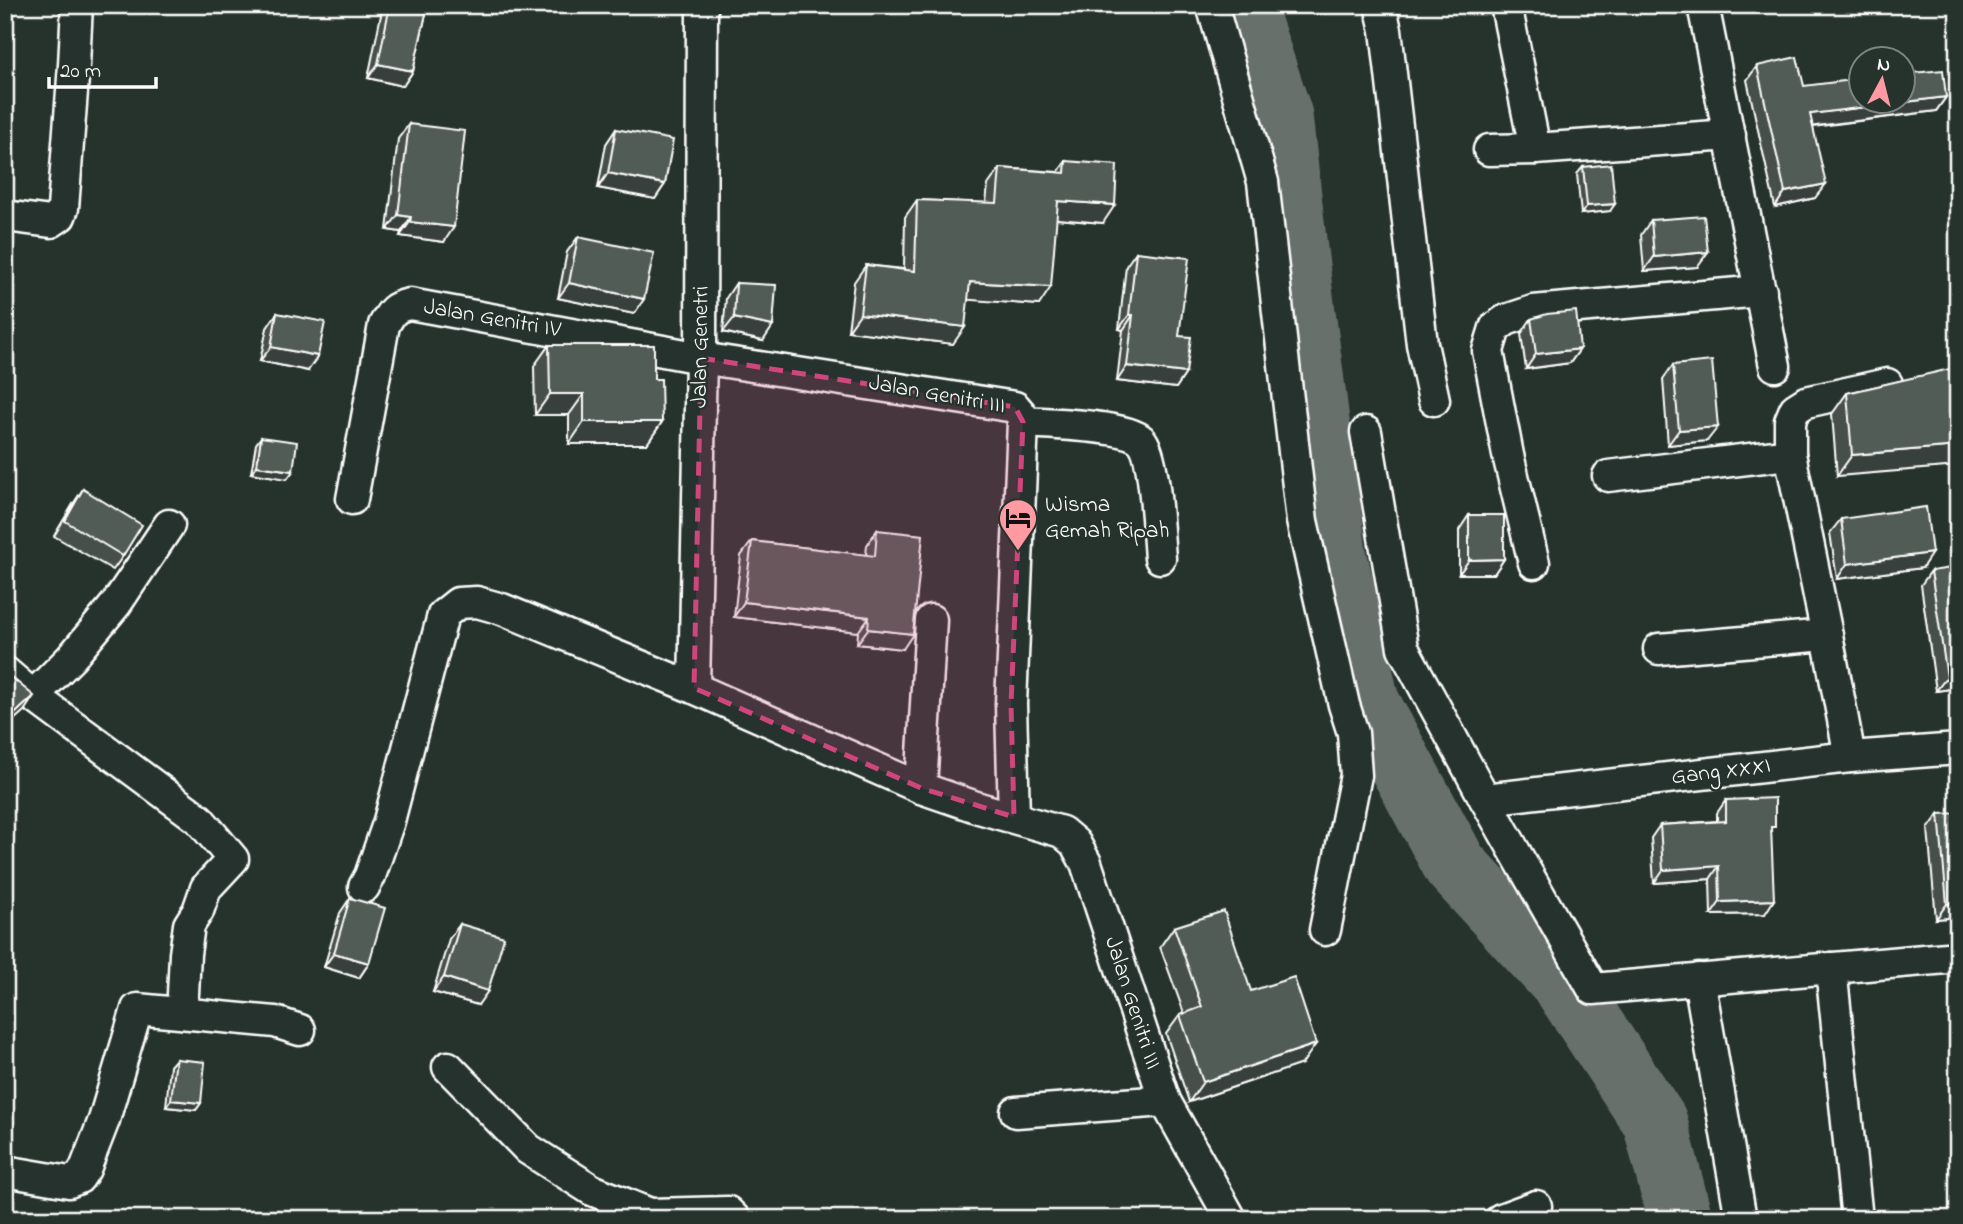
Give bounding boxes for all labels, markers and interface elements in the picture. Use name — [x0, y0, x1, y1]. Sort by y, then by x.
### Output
scale bar — [49, 46, 156, 90]
north arrow — [1848, 46, 1918, 116]
text: N — [1876, 51, 1892, 80]
text: 20 m — [60, 57, 101, 87]
street label: Jalan Genetri — [683, 286, 719, 408]
street label: Jalan Genitri IV — [421, 291, 563, 347]
street label: Jalan Genitri III — [866, 367, 1008, 423]
place label: Wisma Gemah Ripah — [1045, 489, 1169, 548]
hotel icon: Wisma Gemah Ripah — [997, 497, 1039, 552]
street label: Gang XXXI — [1670, 750, 1772, 795]
street label: Jalan Genitri III — [1095, 932, 1169, 1074]

